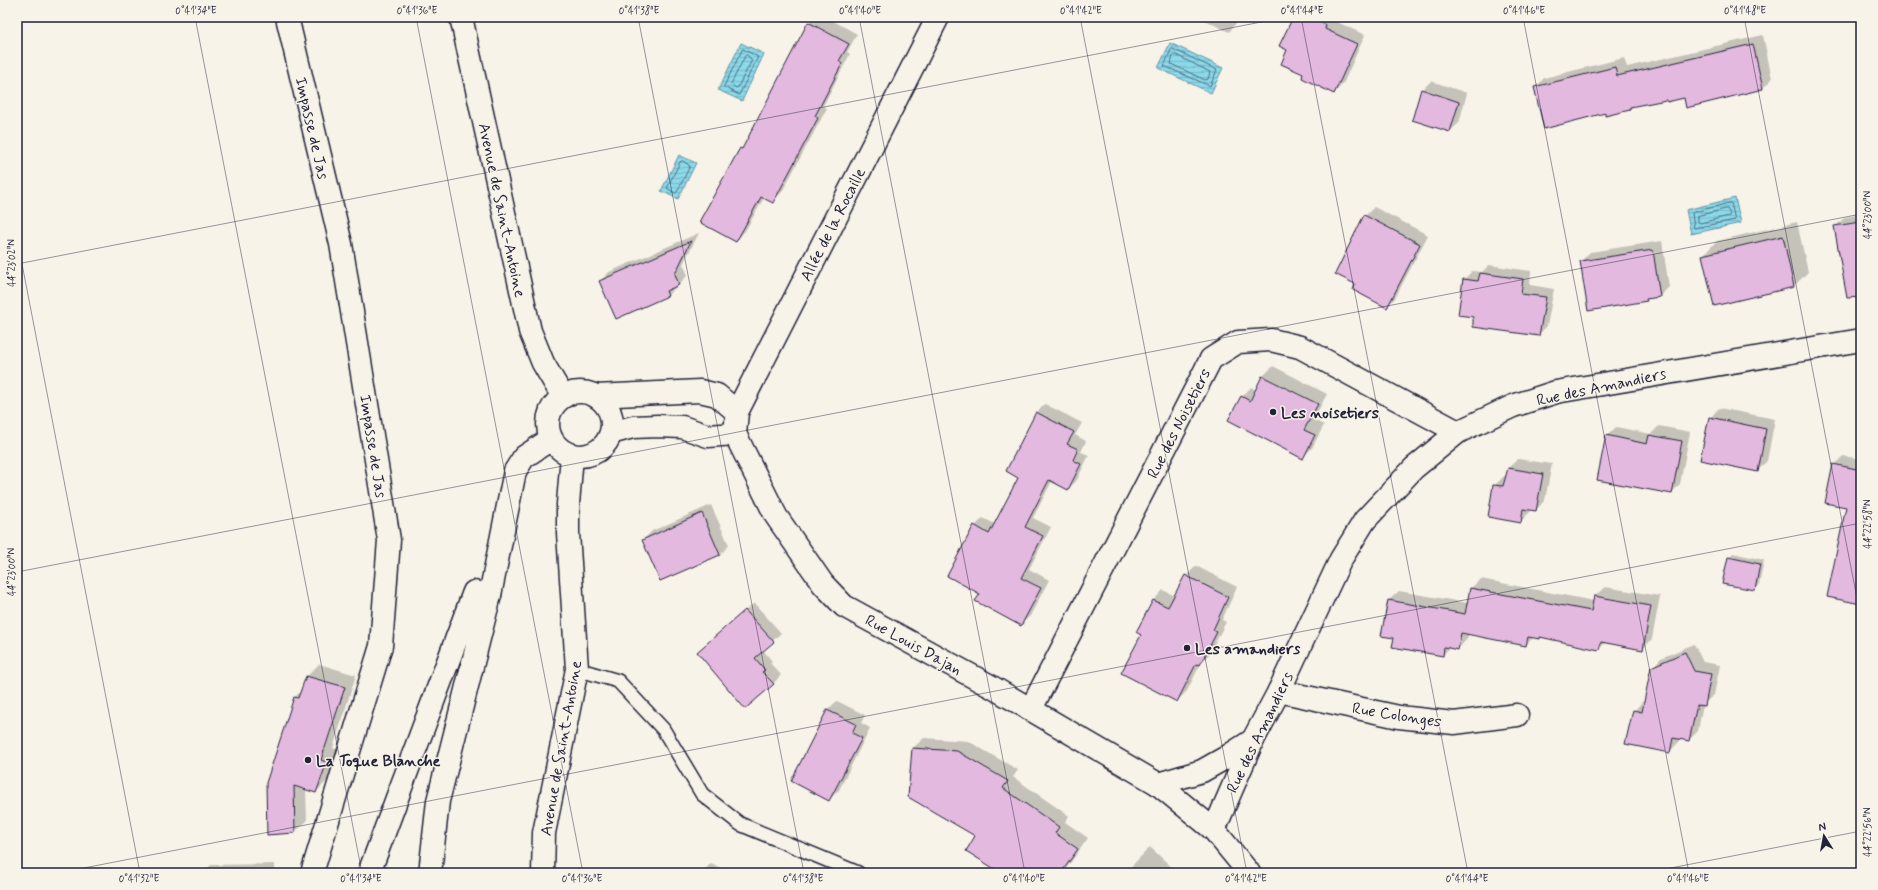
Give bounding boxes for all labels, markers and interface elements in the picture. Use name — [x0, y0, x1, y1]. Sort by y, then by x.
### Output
text: 0°41'34"E — [175, 4, 217, 18]
text: 0°41'36"E — [397, 4, 438, 18]
text: 0°41'38"E — [619, 4, 659, 18]
text: 0°41'40"E — [839, 4, 881, 18]
text: 0°41'42"E — [1060, 4, 1102, 18]
text: 0°41'44"E — [1281, 4, 1323, 18]
text: 0°41'46"E — [1503, 4, 1545, 18]
text: 0°41'48"E — [1724, 4, 1766, 18]
street label: Impasse de Jas — [290, 75, 334, 182]
street label: Avenue de Saint-Antoine — [473, 121, 530, 299]
street label: Allée de la Rocaille — [796, 164, 871, 285]
text: 44°23'00"N — [1861, 191, 1875, 239]
text: 44°23'02"N — [5, 239, 19, 287]
street label: Rue des Amandiers — [1535, 363, 1668, 411]
street label: Rue des Noisetiers — [1143, 365, 1216, 482]
street label: Impasse de Jas — [354, 393, 391, 499]
place label: Les noisetiers — [1281, 403, 1379, 424]
marker: Les noisetiers — [1268, 407, 1278, 417]
text: 44°22'58"N — [1861, 499, 1875, 549]
text: 44°23'00"N — [5, 548, 19, 596]
street label: Rue Louis Dajan — [861, 610, 965, 681]
place label: Les amandiers — [1195, 639, 1301, 660]
marker: Les amandiers — [1182, 643, 1192, 653]
street label: Avenue de Saint-Antoine — [536, 659, 587, 838]
street label: Rue des Amandiers — [1222, 669, 1299, 797]
street label: Rue Colonges — [1351, 698, 1443, 733]
place label: La Toque Blanche — [316, 751, 441, 772]
marker: La Toque Blanche — [303, 755, 313, 765]
text: 44°22'56"N — [1861, 807, 1875, 857]
north arrow — [1804, 816, 1844, 856]
text: N — [1817, 820, 1827, 835]
text: 0°41'32"E — [119, 872, 159, 886]
text: 0°41'34"E — [340, 872, 382, 886]
text: 0°41'36"E — [562, 872, 603, 886]
text: 0°41'38"E — [783, 872, 823, 886]
text: 0°41'40"E — [1003, 872, 1045, 886]
text: 0°41'42"E — [1225, 872, 1267, 886]
text: 0°41'44"E — [1446, 872, 1488, 886]
text: 0°41'46"E — [1667, 872, 1709, 886]

